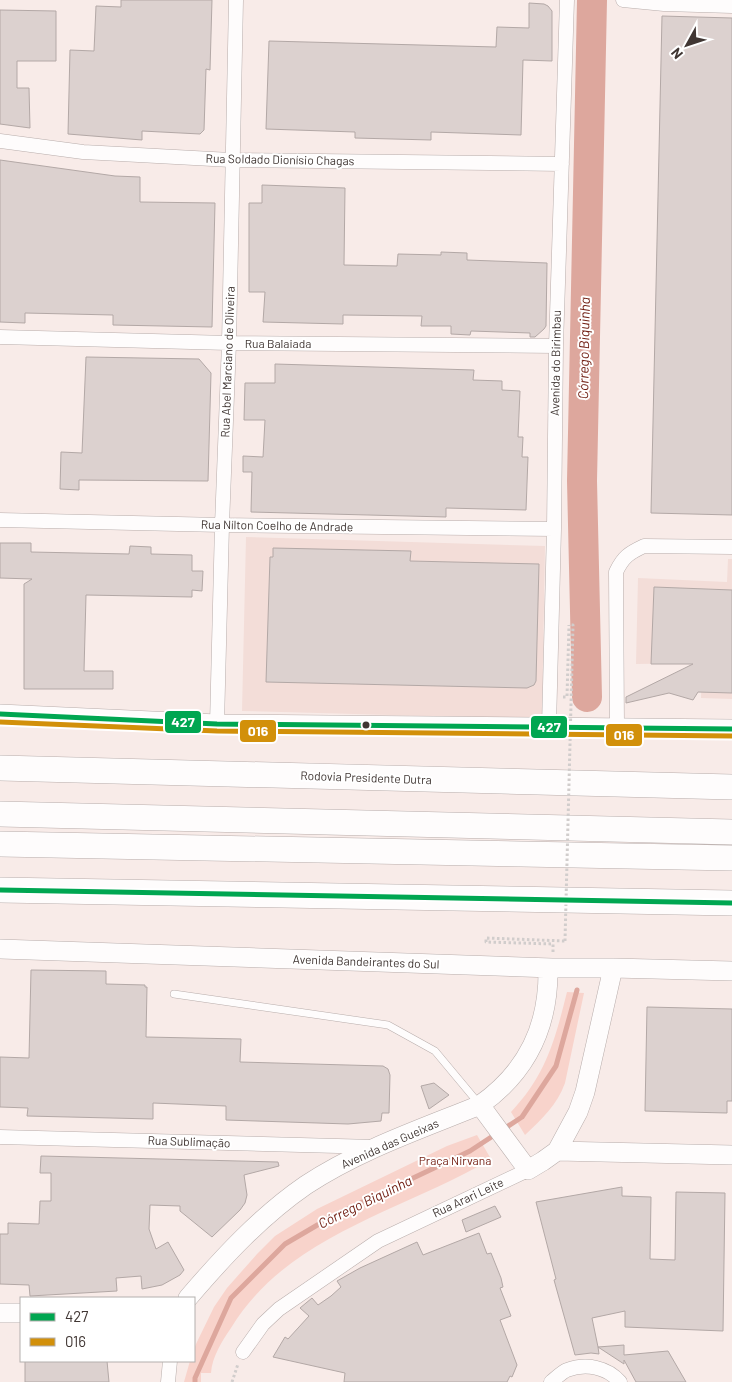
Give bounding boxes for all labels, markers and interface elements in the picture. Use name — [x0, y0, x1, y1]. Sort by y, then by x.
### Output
north arrow — [662, 20, 712, 70]
text: N — [667, 45, 686, 63]
street label: Rua Soldado Dionísio Chagas — [206, 151, 355, 167]
street label: Rua Abel Marciano de Oliveira — [217, 286, 237, 438]
water label: Córrego Biquinha — [574, 297, 593, 399]
street label: Avenida do Birimbau — [547, 310, 563, 416]
street label: Rua Balaiada — [245, 336, 311, 350]
street label: Rua Nílton Coelho de Andrade — [201, 517, 353, 533]
line badge: 427 — [164, 710, 202, 734]
text: 427 — [171, 713, 195, 730]
line badge: 427 — [530, 715, 568, 739]
text: 427 — [537, 718, 561, 735]
line badge: 016 — [239, 719, 277, 743]
unlabelled marker — [361, 720, 371, 730]
text: 016 — [248, 722, 269, 739]
line badge: 016 — [605, 723, 643, 747]
text: 016 — [614, 726, 635, 743]
street label: Rodovia Presidente Dutra — [300, 768, 432, 786]
street label: Avenida Bandeirantes do Sul — [292, 951, 440, 971]
street label: Avenida das Gueixas — [339, 1115, 441, 1171]
street label: Rua Sublimação — [147, 1133, 231, 1149]
park label: Praça Nirvana — [419, 1153, 491, 1167]
water label: Córrego Biquinha — [315, 1172, 414, 1232]
street label: Rua Arari Leite — [430, 1175, 505, 1220]
legend — [20, 1297, 195, 1362]
text: 427 — [65, 1307, 88, 1325]
text: 016 — [65, 1332, 86, 1350]

